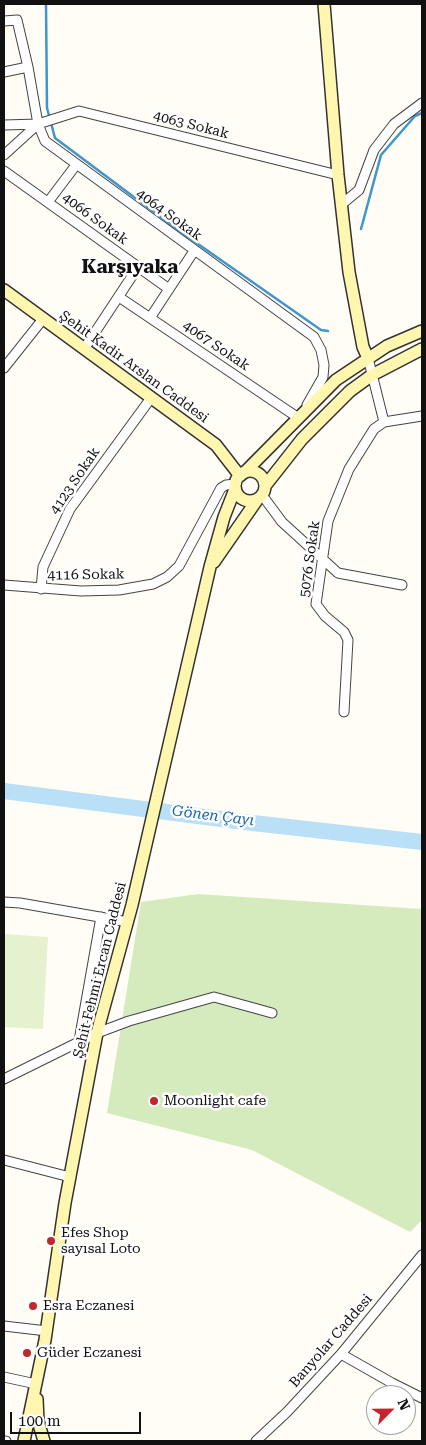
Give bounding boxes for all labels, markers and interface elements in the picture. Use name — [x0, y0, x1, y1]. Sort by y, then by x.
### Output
street label: 4063 Sokak — [151, 108, 231, 142]
street label: 4064 Sokak — [133, 185, 205, 245]
street label: 4066 Sokak — [59, 189, 131, 249]
district label: Karşıyaka — [82, 256, 178, 278]
street label: Şehit Kadir Arslan Caddesi — [56, 307, 212, 427]
street label: 4067 Sokak — [179, 317, 253, 375]
street label: 4123 Sokak — [46, 444, 104, 518]
street label: 5076 Sokak — [296, 520, 324, 598]
street label: 4116 Sokak — [47, 566, 125, 584]
water label: Gönen Çayı — [171, 802, 255, 830]
street label: Şehit Fehmi Ercan Caddesi — [70, 880, 130, 1060]
place label: Moonlight cafe — [164, 1093, 266, 1109]
marker: Moonlight cafe — [148, 1095, 160, 1107]
place label: Efes Shop sayısal Loto — [61, 1225, 141, 1258]
marker: Efes Shop sayısal Loto — [45, 1235, 57, 1247]
street label: Banyolar Caddesi — [286, 1291, 376, 1391]
place label: Esra Eczanesi — [43, 1298, 134, 1314]
marker: Esra Eczanesi — [27, 1300, 39, 1312]
place label: Güder Eczanesi — [37, 1345, 142, 1361]
marker: Güder Eczanesi — [21, 1347, 33, 1359]
north arrow — [366, 1385, 416, 1435]
text: N — [394, 1396, 413, 1413]
scale bar — [12, 1402, 144, 1434]
text: 100 m — [18, 1412, 61, 1430]

